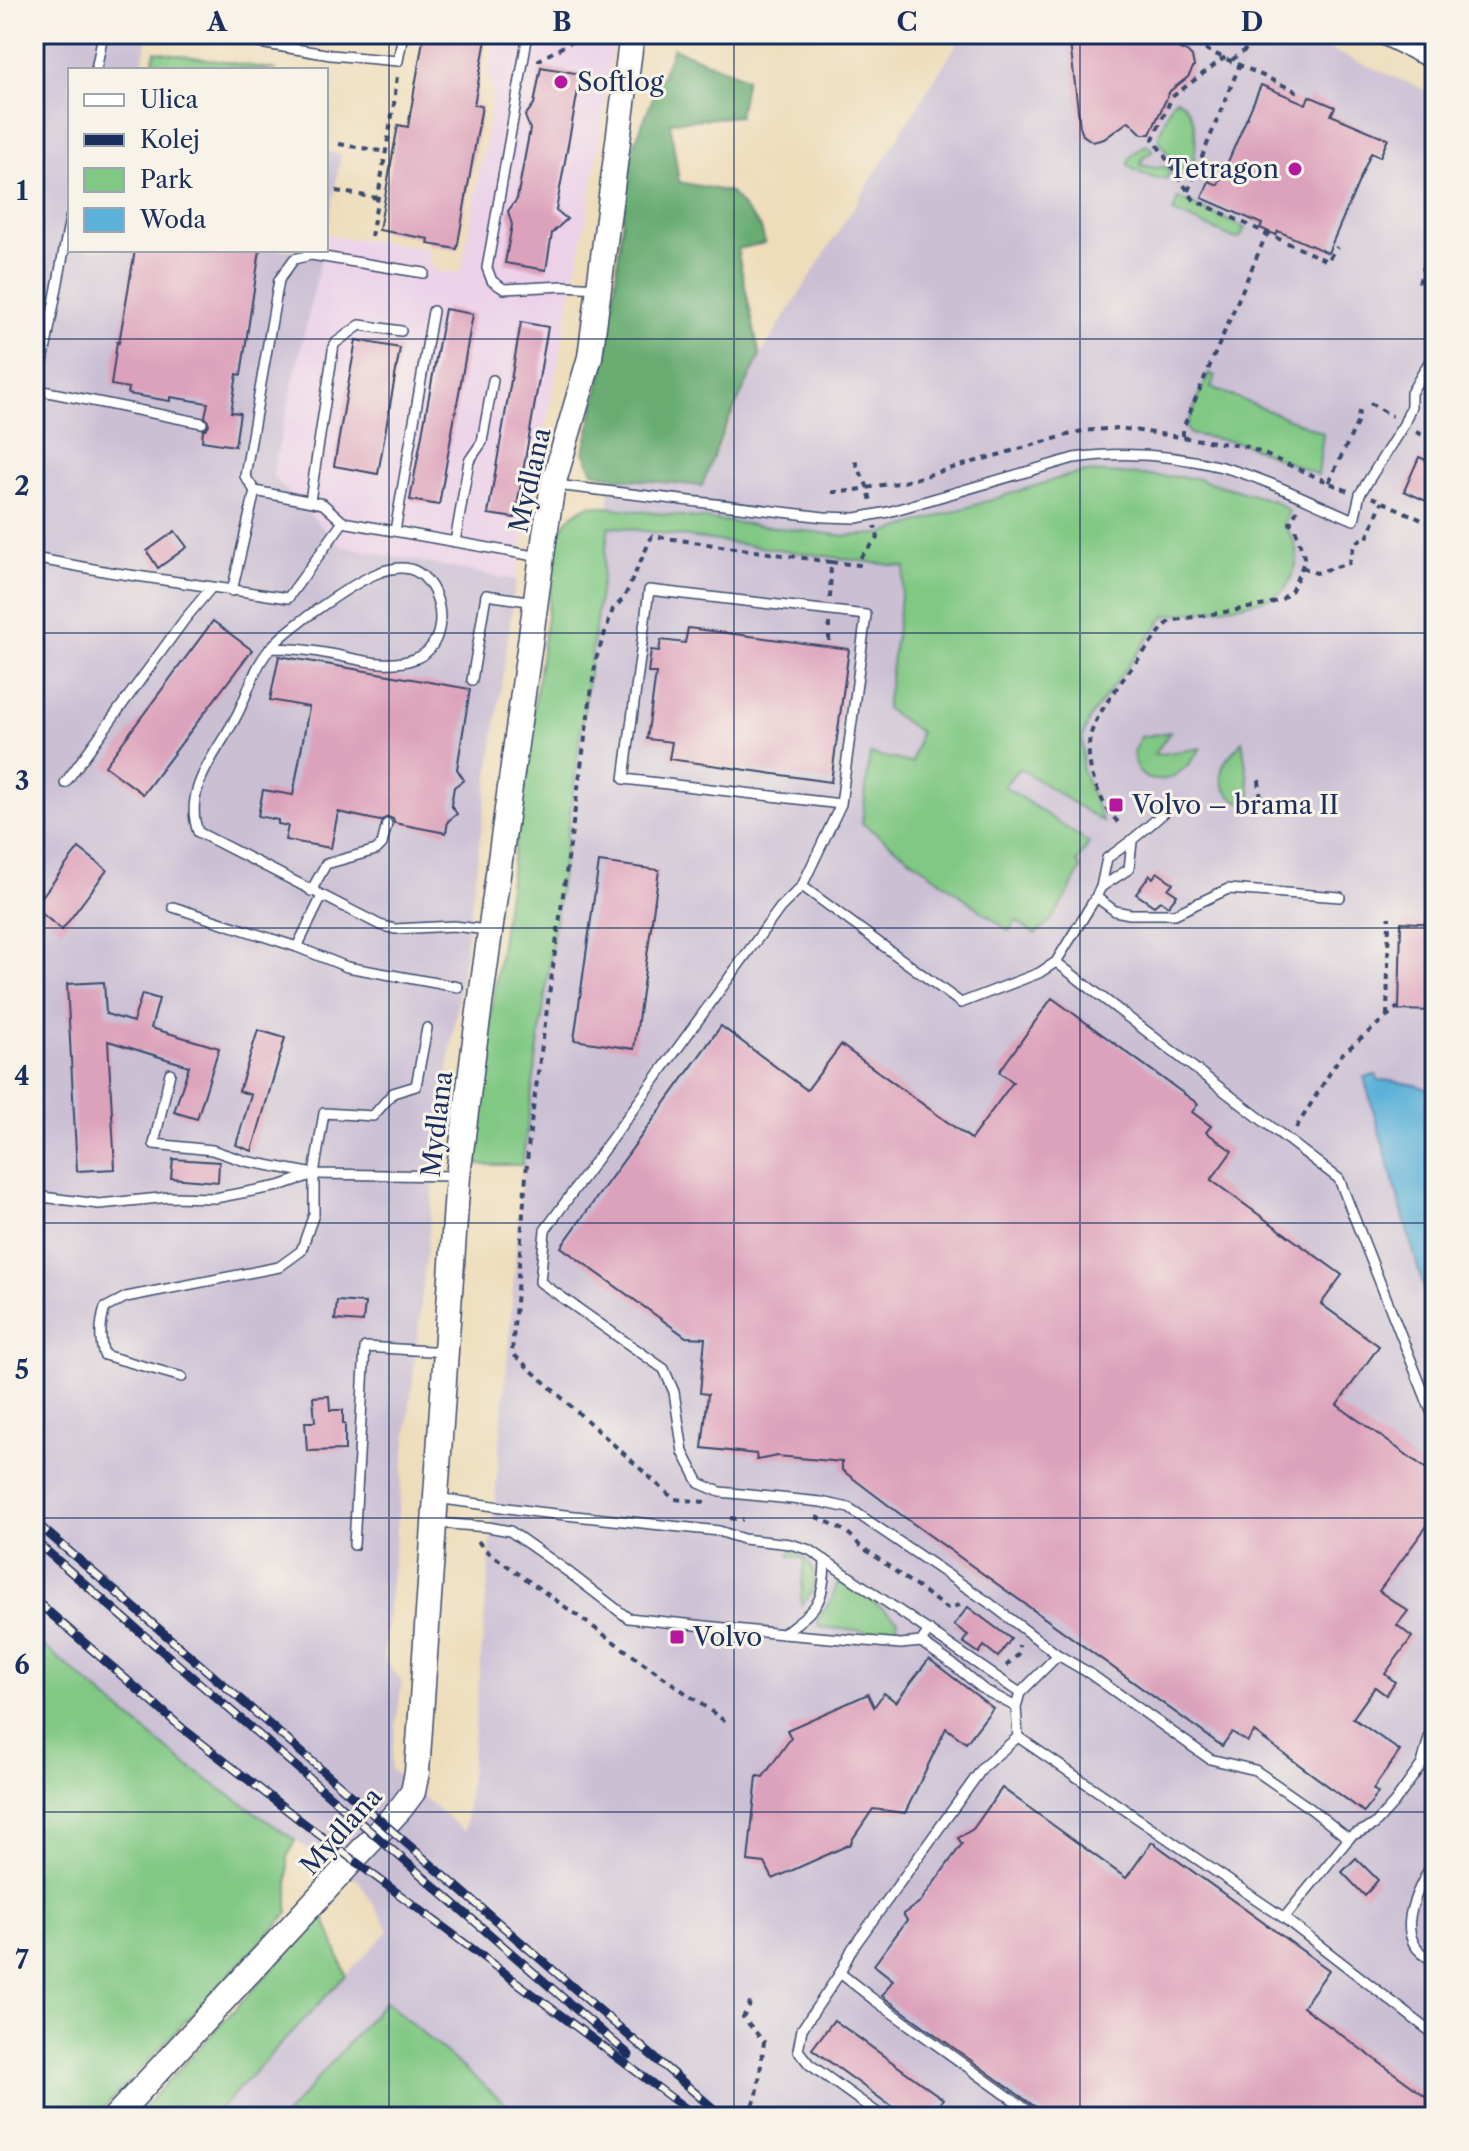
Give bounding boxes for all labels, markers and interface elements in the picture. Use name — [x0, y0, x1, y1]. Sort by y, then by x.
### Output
text: A — [206, 6, 228, 38]
text: B — [552, 6, 572, 38]
text: C — [897, 6, 917, 38]
text: D — [1241, 6, 1263, 38]
place label: Softlog — [577, 66, 664, 98]
legend — [68, 68, 328, 252]
marker: Softlog — [552, 73, 570, 91]
text: Ulica — [140, 85, 199, 114]
text: Kolej — [140, 125, 200, 154]
place label: Tetragon — [1168, 153, 1279, 185]
marker: Tetragon — [1286, 160, 1304, 178]
text: Park — [140, 165, 193, 194]
text: 1 — [16, 175, 28, 207]
text: Woda — [139, 205, 207, 234]
street label: Mydlana — [502, 424, 558, 536]
text: 2 — [14, 470, 30, 502]
text: 3 — [15, 765, 29, 797]
place label: Volvo – brama II — [1131, 789, 1339, 821]
marker: Volvo – brama II — [1107, 796, 1125, 814]
text: 4 — [14, 1060, 30, 1092]
street label: Mydlana — [415, 1069, 459, 1179]
text: 5 — [15, 1354, 29, 1386]
place label: Volvo — [692, 1621, 762, 1653]
marker: Volvo — [668, 1628, 686, 1646]
text: 6 — [14, 1649, 30, 1681]
street label: Mydlana — [293, 1780, 389, 1881]
text: 7 — [15, 1944, 29, 1976]

